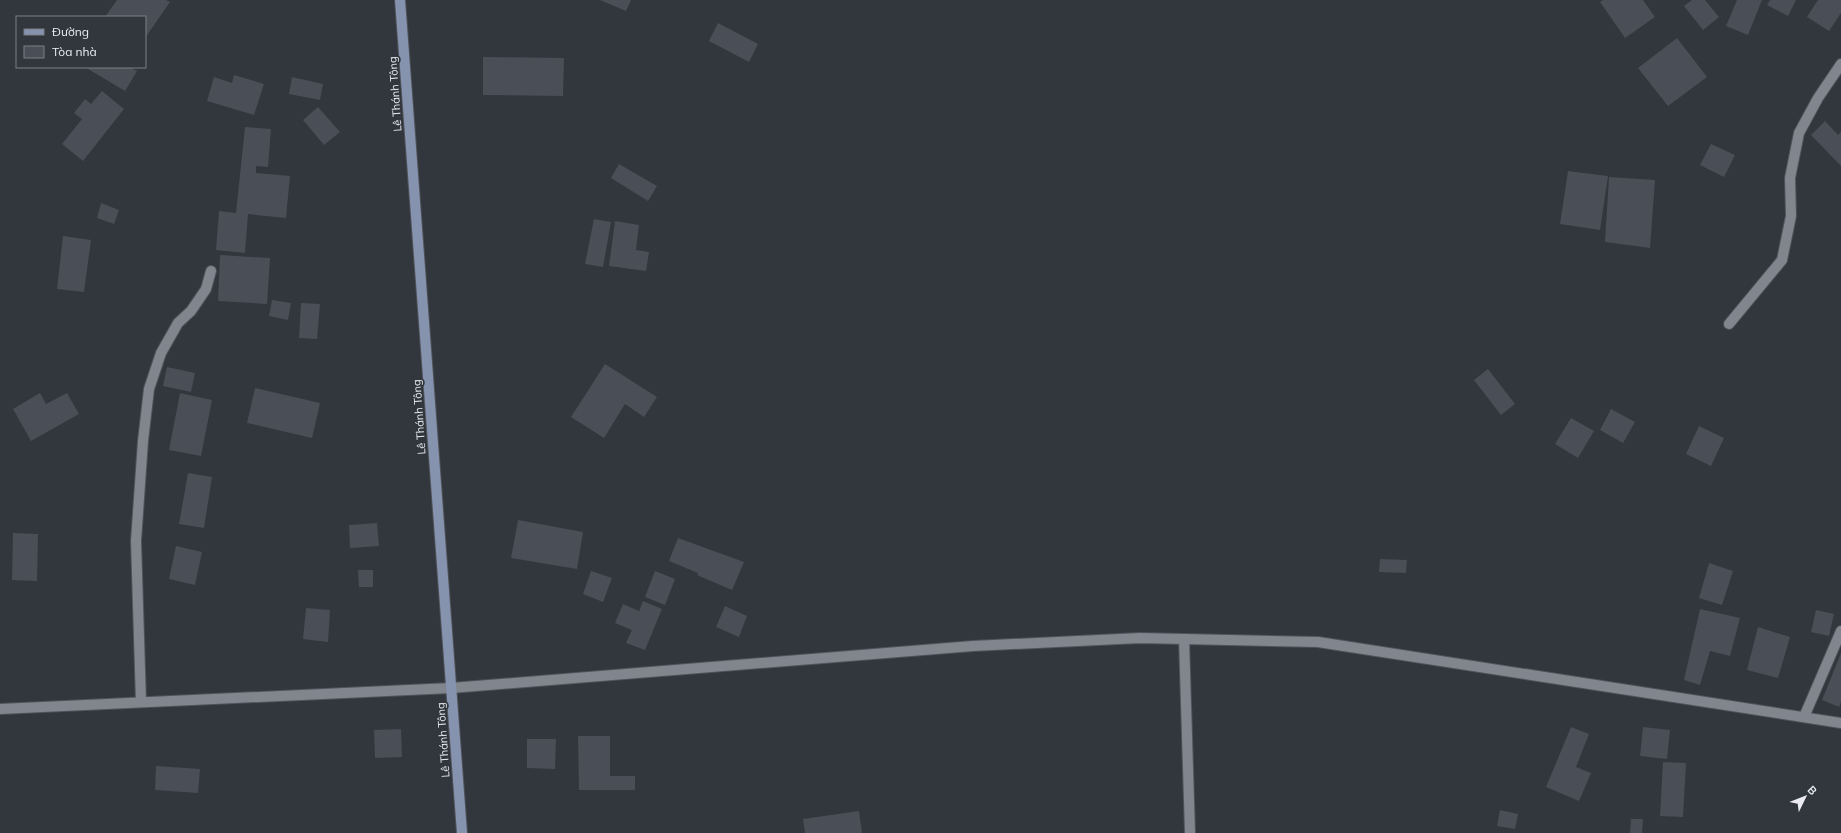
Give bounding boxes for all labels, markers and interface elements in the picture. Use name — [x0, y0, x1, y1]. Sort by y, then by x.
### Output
legend — [16, 16, 146, 68]
text: Đường — [52, 24, 89, 39]
text: Tòa nhà — [52, 44, 97, 59]
street label: Lê Thánh Tông — [385, 56, 405, 132]
street label: Lê Thánh Tông — [409, 379, 429, 455]
street label: Lê Thánh Tông — [433, 702, 453, 778]
north arrow — [1785, 777, 1825, 817]
text: B — [1805, 783, 1820, 798]

